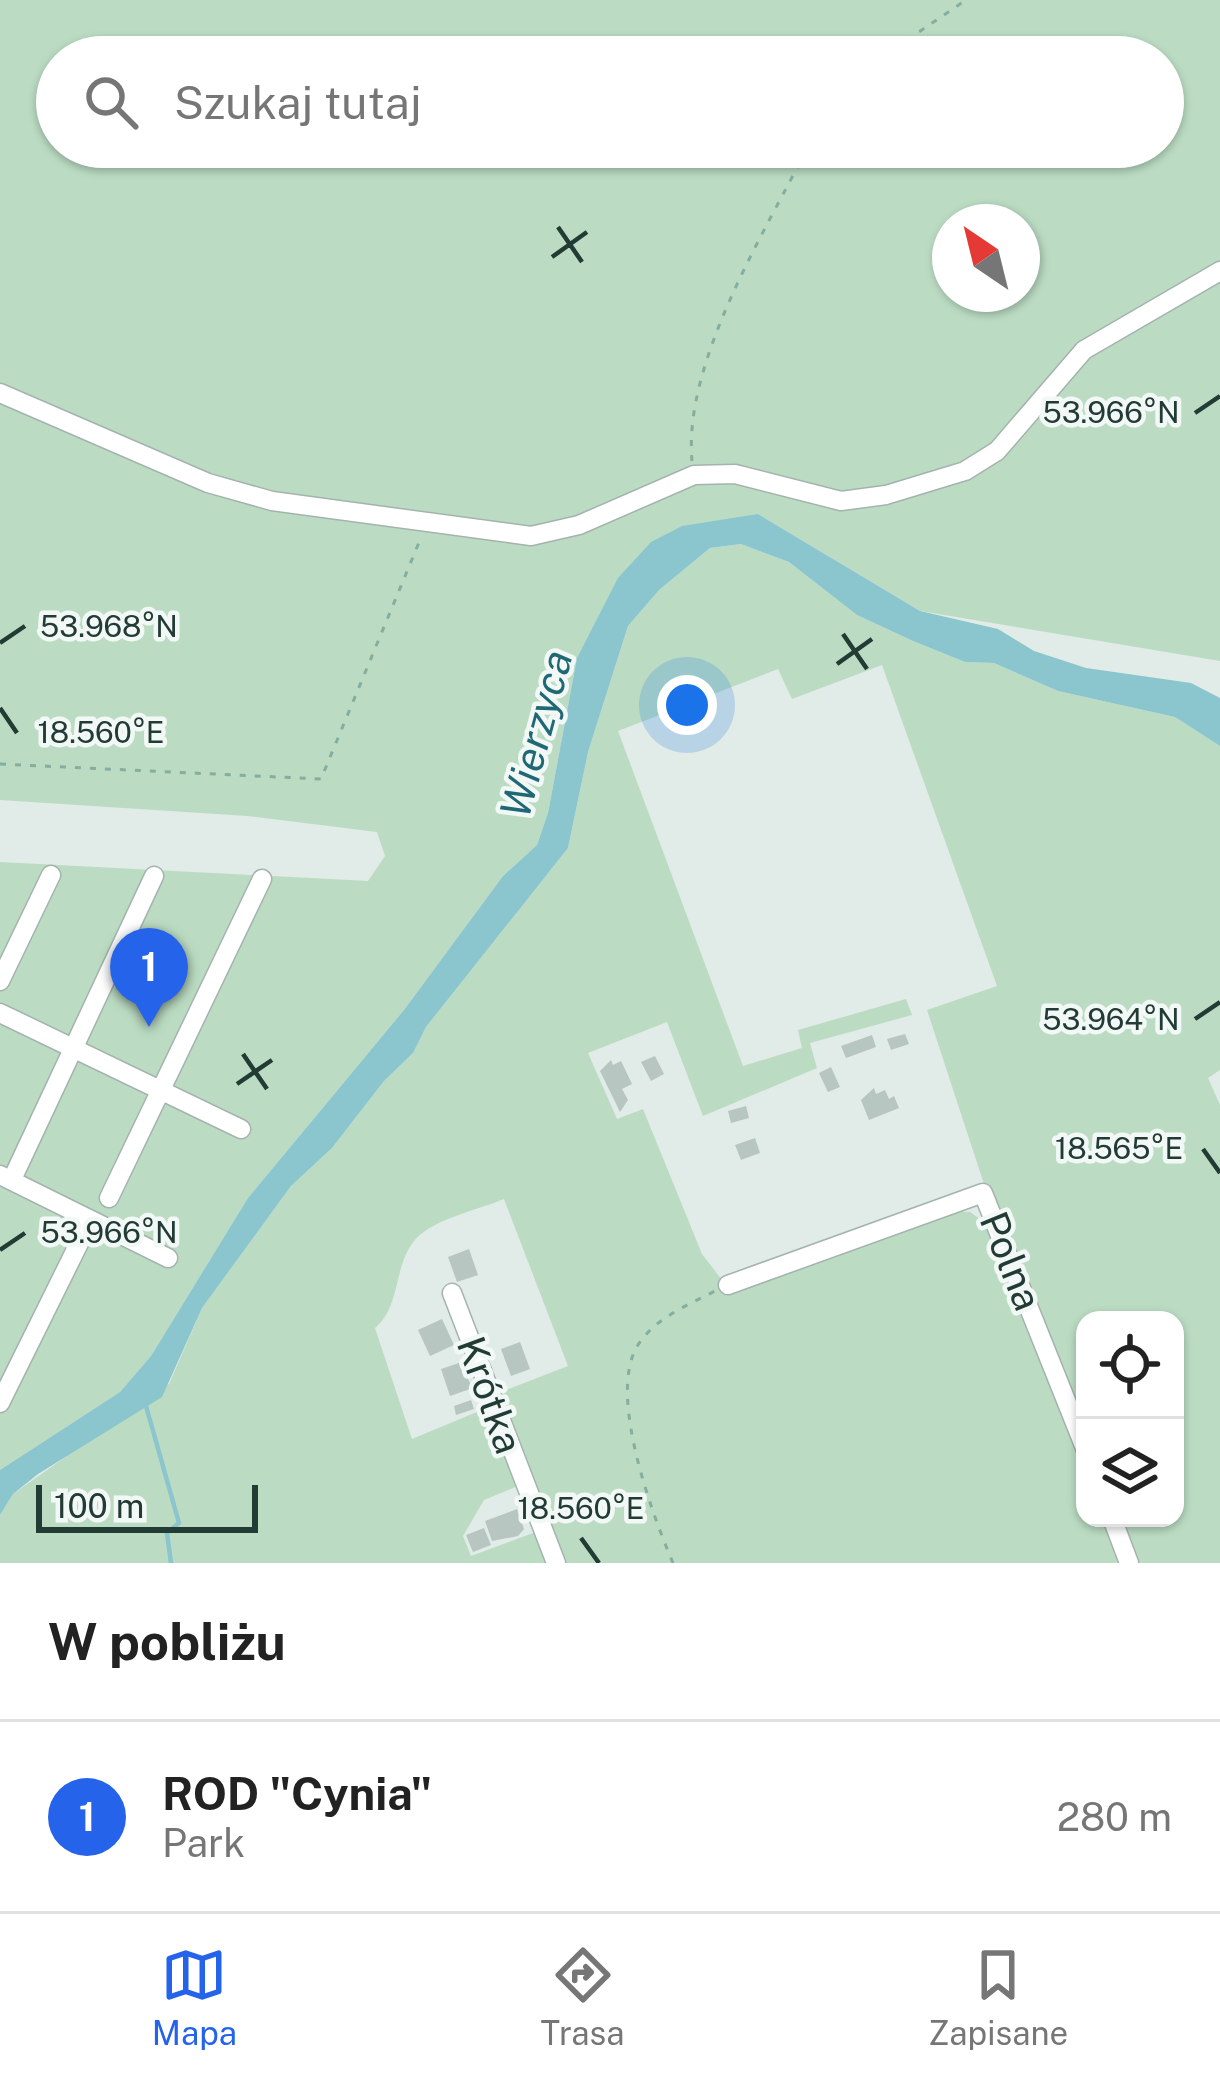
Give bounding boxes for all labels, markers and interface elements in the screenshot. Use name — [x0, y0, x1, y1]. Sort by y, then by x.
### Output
search box — [36, 36, 1184, 168]
icon: search — [78, 69, 144, 135]
text: Szukaj tutaj — [174, 76, 422, 129]
north arrow — [932, 204, 1040, 312]
text: 53.966°N — [1042, 394, 1180, 430]
text: 53.968°N — [40, 608, 178, 644]
water label: Wierzyca — [490, 645, 581, 823]
your location — [657, 675, 717, 735]
text: 18.560°E — [38, 714, 164, 750]
pin: 1 — [110, 928, 188, 1027]
text: 53.964°N — [1042, 1001, 1180, 1037]
text: 18.565°E — [1055, 1130, 1183, 1166]
street label: Polna — [971, 1205, 1051, 1317]
text: 53.966°N — [40, 1214, 178, 1250]
map controls — [1076, 1311, 1184, 1527]
button: locate — [1076, 1311, 1184, 1419]
street label: Krótka — [448, 1330, 532, 1460]
button: layers — [1076, 1419, 1184, 1527]
scale bar — [36, 1479, 258, 1532]
text: 100 m — [54, 1487, 144, 1525]
text: 18.560°E — [518, 1490, 644, 1526]
text: W pobliżu — [48, 1612, 286, 1671]
text: ROD "Cynia" — [162, 1767, 432, 1820]
text: 1 — [79, 1794, 95, 1840]
text: 280 m — [1057, 1794, 1172, 1840]
text: Park — [162, 1820, 245, 1866]
tab: Mapa — [152, 1942, 237, 2052]
tab: Trasa — [541, 1942, 624, 2052]
tab: Zapisane — [928, 1942, 1068, 2052]

